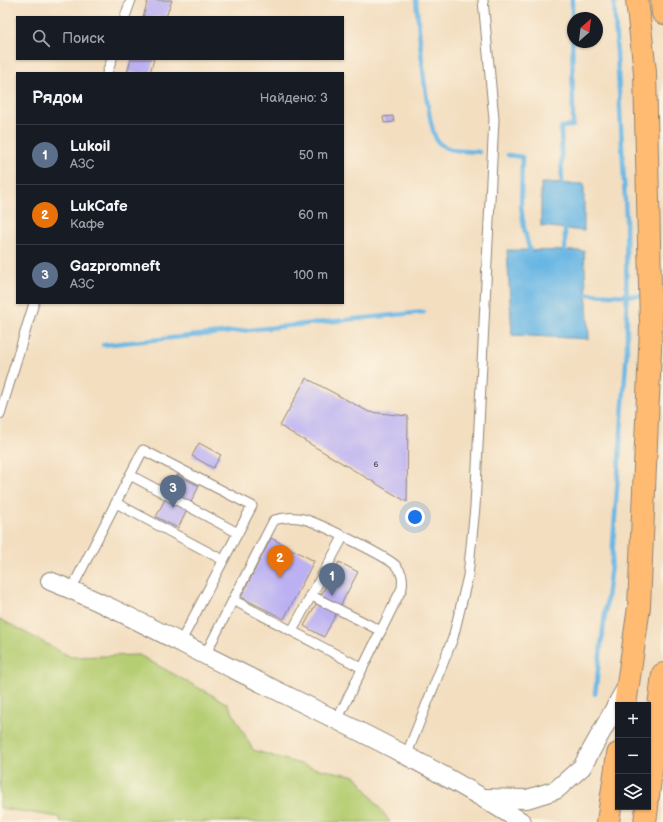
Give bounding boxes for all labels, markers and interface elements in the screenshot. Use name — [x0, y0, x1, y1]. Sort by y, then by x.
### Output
north arrow — [567, 12, 603, 48]
search box — [16, 16, 344, 60]
icon: search — [30, 27, 52, 49]
text: Поиск — [62, 29, 105, 48]
text: Рядом — [32, 88, 83, 108]
text: Найдено: 3 — [260, 90, 328, 106]
text: Lukoil — [70, 137, 110, 156]
text: 1 — [42, 147, 48, 163]
text: 50 m — [299, 147, 328, 163]
text: АЗС — [70, 156, 94, 172]
text: LukCafe — [70, 197, 128, 216]
text: 2 — [41, 207, 49, 223]
text: 60 m — [298, 207, 328, 223]
text: Кафе — [70, 216, 104, 232]
text: Gazpromneft — [70, 257, 160, 276]
text: 3 — [41, 267, 49, 283]
text: 100 m — [293, 267, 328, 283]
text: АЗС — [70, 276, 94, 292]
house number: 6 — [374, 460, 379, 469]
pin: 3 — [160, 475, 186, 508]
your location — [405, 507, 425, 527]
pin: 2 — [267, 545, 293, 578]
pin: 1 — [319, 563, 345, 596]
map controls — [615, 702, 651, 810]
button: + — [615, 702, 651, 738]
button: − — [615, 738, 651, 774]
button: layers — [615, 774, 651, 810]

